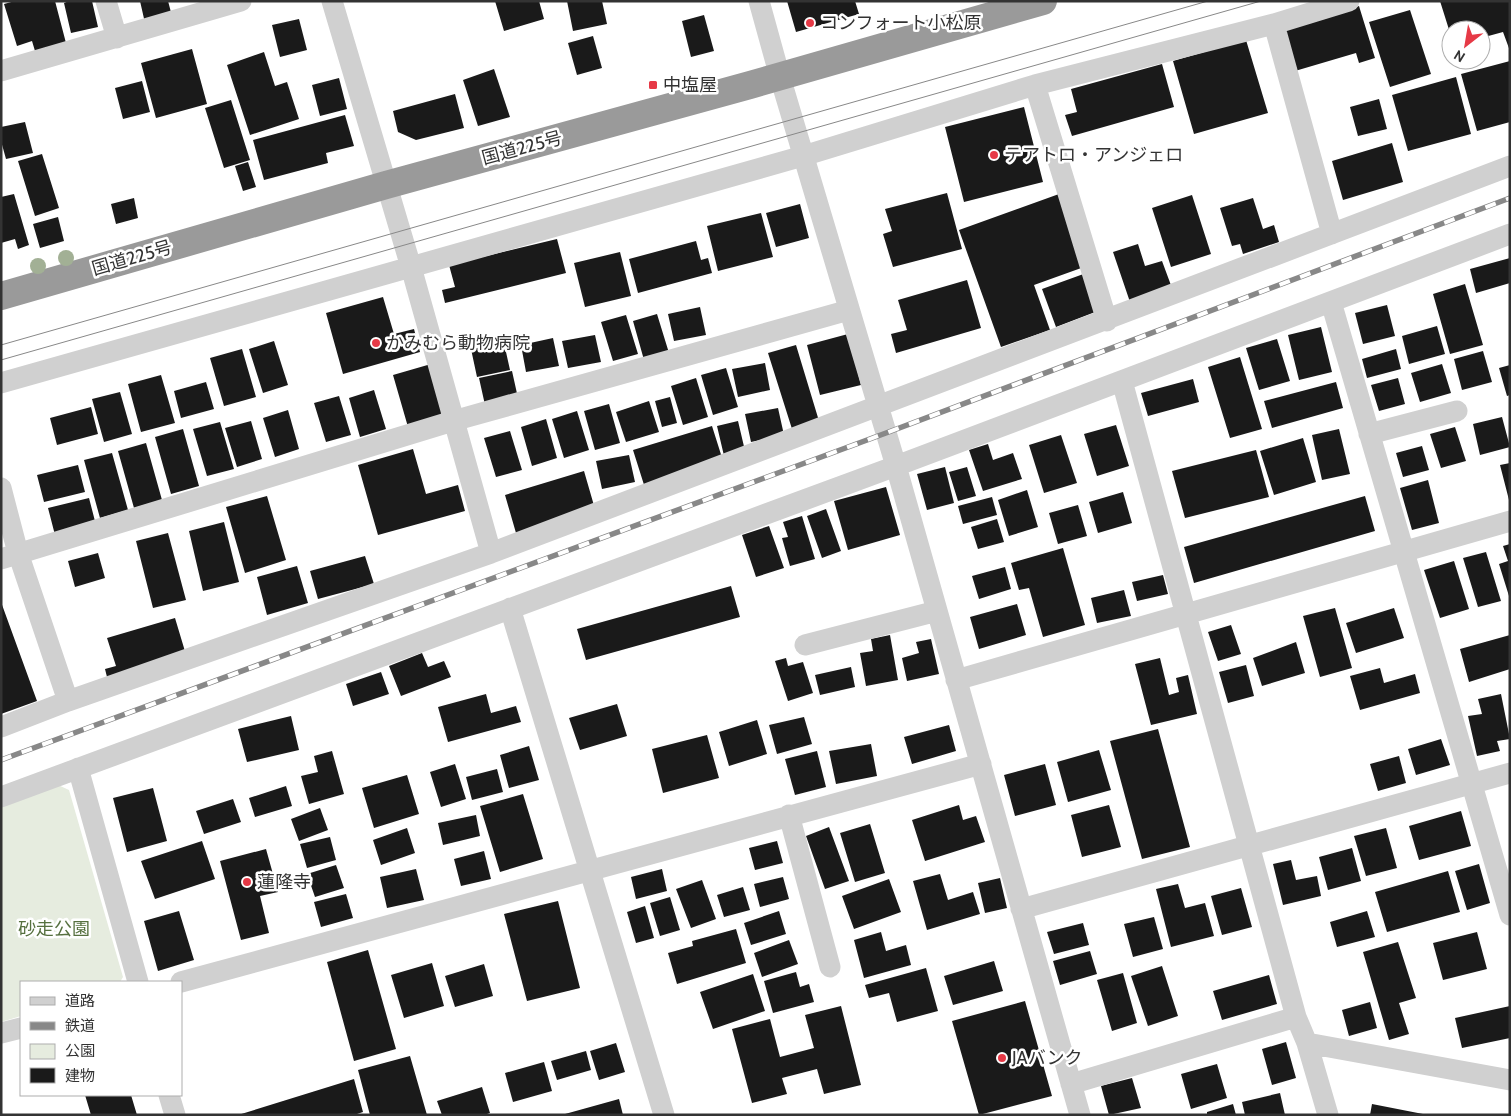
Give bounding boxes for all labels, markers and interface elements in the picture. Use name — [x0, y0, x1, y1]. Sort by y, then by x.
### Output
place label: コンフォート小松原 — [820, 12, 981, 34]
marker: コンフォート小松原 — [804, 17, 816, 29]
north arrow — [1441, 20, 1491, 70]
text: N — [1450, 46, 1468, 66]
place label: 中塩屋 — [663, 74, 717, 96]
marker: 中塩屋 — [647, 79, 659, 91]
street label: 国道225号 — [479, 127, 565, 169]
place label: テアトロ・アンジェロ — [1004, 144, 1183, 166]
marker: テアトロ・アンジェロ — [988, 149, 1000, 161]
street label: 国道225号 — [89, 236, 175, 280]
place label: かみむら動物病院 — [386, 332, 530, 354]
marker: かみむら動物病院 — [370, 337, 382, 349]
place label: 蓮隆寺 — [257, 871, 311, 893]
marker: 蓮隆寺 — [241, 876, 253, 888]
park label: 砂走公園 — [18, 918, 90, 940]
legend — [20, 981, 182, 1096]
text: 道路 — [65, 992, 95, 1010]
text: 鉄道 — [65, 1017, 95, 1035]
text: 公園 — [65, 1042, 95, 1060]
place label: JAバンク — [1011, 1047, 1083, 1069]
marker: JAバンク — [996, 1052, 1008, 1064]
text: 建物 — [65, 1067, 95, 1085]

